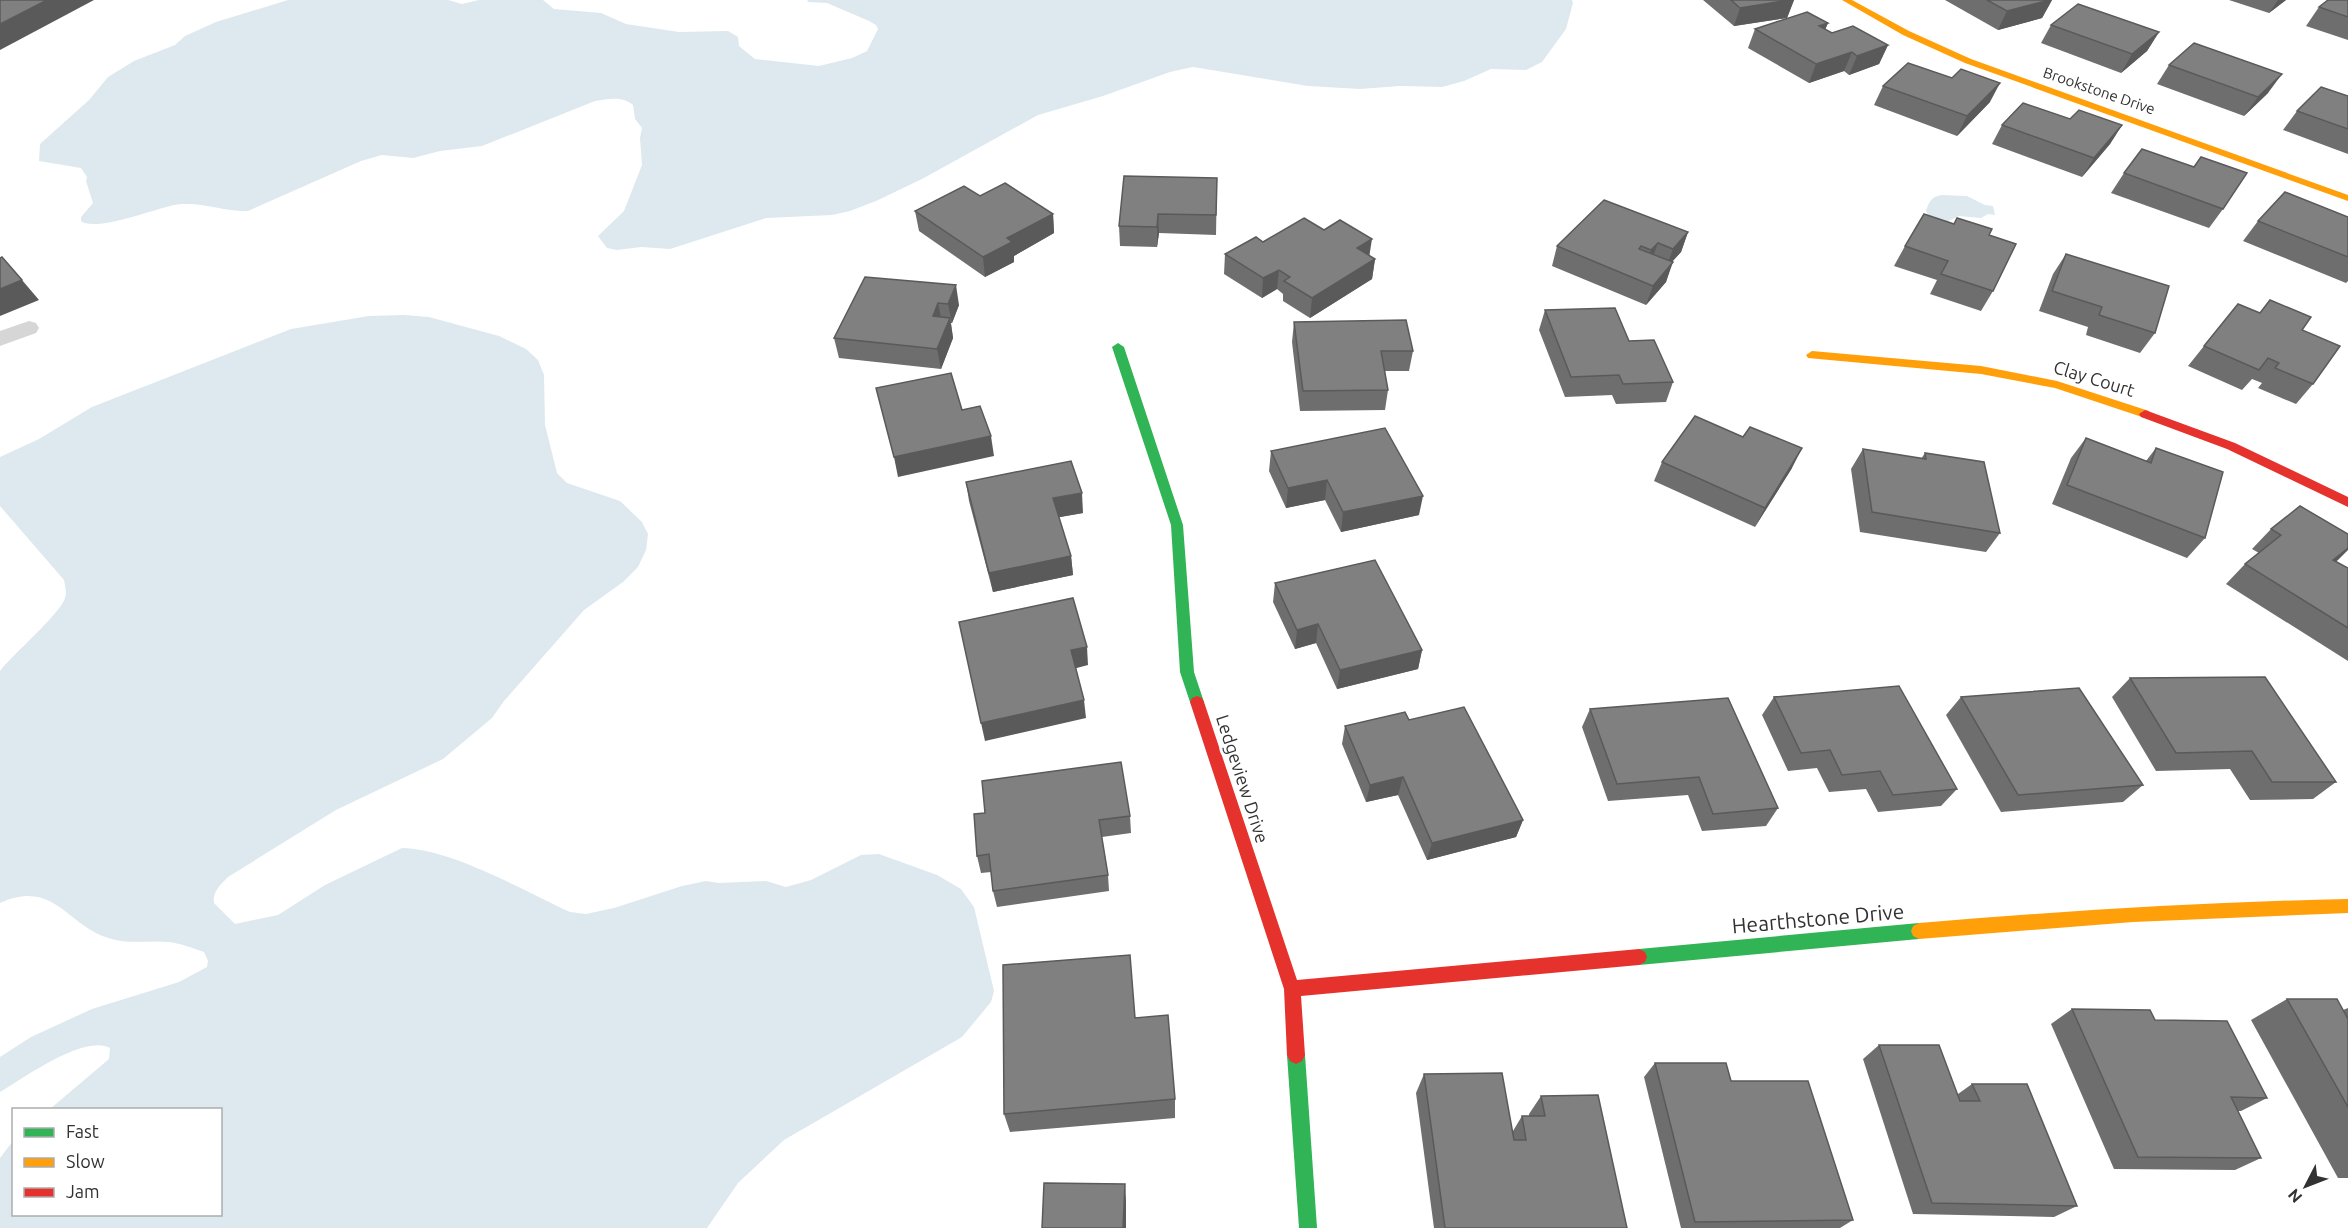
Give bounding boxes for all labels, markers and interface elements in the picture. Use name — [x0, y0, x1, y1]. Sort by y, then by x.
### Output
street label: Brookstone Drive — [2041, 63, 2157, 118]
street label: Clay Court — [2051, 356, 2137, 400]
street label: Ledgeview Drive — [1213, 712, 1273, 845]
street label: Hearthstone Drive — [1731, 899, 1905, 937]
legend — [12, 1108, 222, 1216]
text: Fast — [66, 1121, 99, 1141]
text: Slow — [66, 1151, 105, 1171]
north arrow — [2276, 1156, 2336, 1216]
text: Jam — [66, 1181, 100, 1201]
text: N — [2284, 1186, 2306, 1206]

